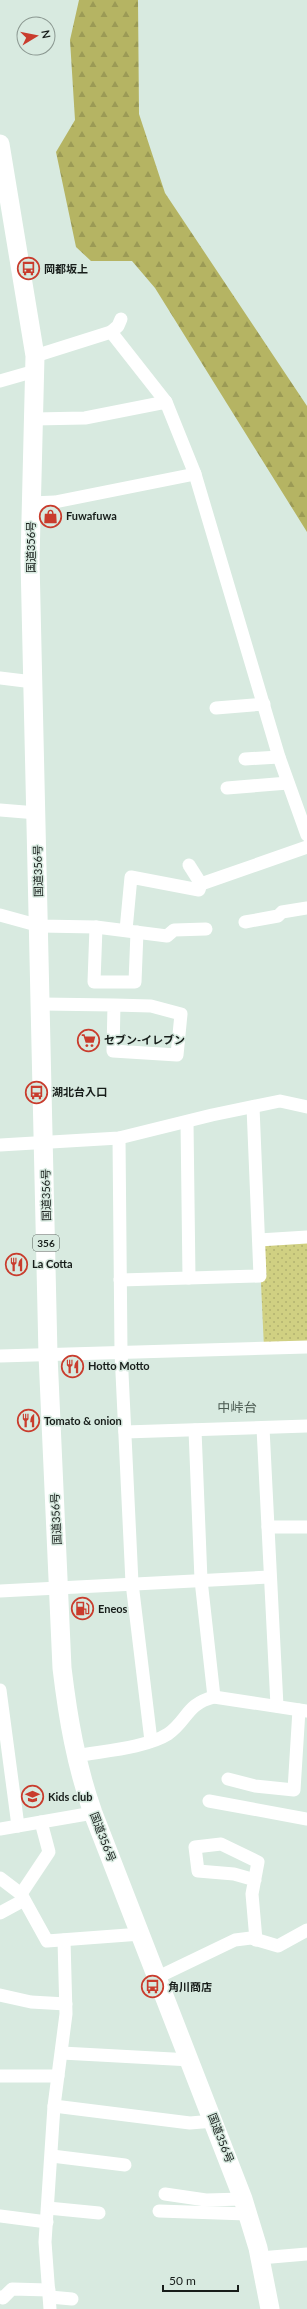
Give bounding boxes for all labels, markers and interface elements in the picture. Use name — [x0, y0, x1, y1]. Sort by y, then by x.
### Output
north arrow — [16, 16, 56, 56]
text: N — [39, 29, 53, 39]
bus stop icon: 岡都坂上 — [15, 256, 41, 282]
place label: 岡都坂上 — [44, 262, 88, 275]
shop icon: Fuwafuwa — [38, 503, 64, 529]
place label: Fuwafuwa — [66, 509, 117, 522]
street label: 国道356号 — [24, 521, 37, 573]
street label: 国道356号 — [31, 845, 44, 897]
supermarket icon: セブン-イレブン — [76, 1027, 102, 1053]
place label: セブン-イレブン — [104, 1033, 185, 1046]
bus stop icon: 湖北台入口 — [24, 1079, 50, 1105]
place label: 湖北台入口 — [52, 1085, 107, 1098]
street label: 国道356号 — [39, 1169, 52, 1221]
road number: 356 — [33, 1235, 59, 1251]
restaurant icon: La Cotta — [4, 1251, 30, 1277]
place label: La Cotta — [32, 1257, 73, 1270]
restaurant icon: Hotto Motto — [59, 1353, 85, 1379]
place label: Hotto Motto — [88, 1359, 150, 1372]
district label: 中峠台 — [217, 1399, 257, 1415]
restaurant icon: Tomato & onion — [15, 1408, 41, 1434]
place label: Tomato & onion — [44, 1414, 122, 1427]
street label: 国道356号 — [48, 1493, 63, 1545]
fuel station icon: Eneos — [69, 1596, 95, 1622]
place label: Eneos — [98, 1602, 128, 1615]
school or university icon: Kids club — [19, 1784, 45, 1810]
place label: Kids club — [48, 1790, 93, 1803]
street label: 国道356号 — [88, 1810, 119, 1863]
bus stop icon: 角川商店 — [140, 1974, 166, 2000]
place label: 角川商店 — [168, 1980, 212, 1993]
street label: 国道356号 — [206, 2111, 237, 2164]
scale bar — [163, 2267, 238, 2293]
text: 50 m — [169, 2273, 196, 2288]

